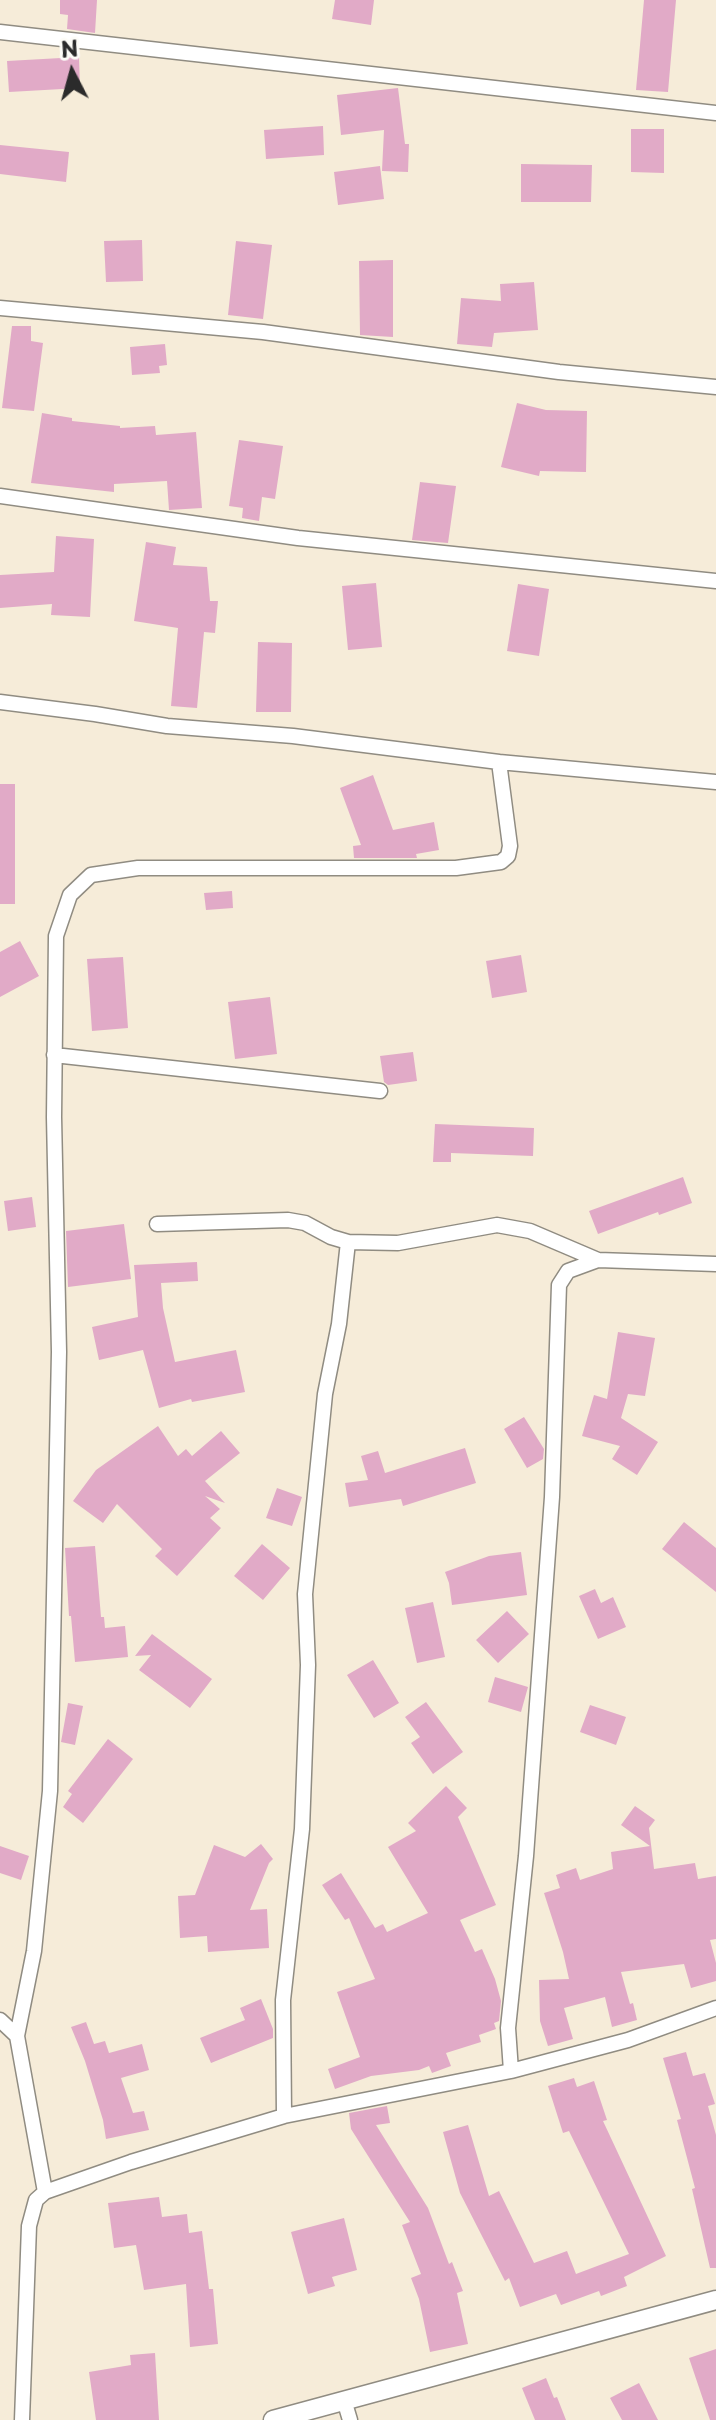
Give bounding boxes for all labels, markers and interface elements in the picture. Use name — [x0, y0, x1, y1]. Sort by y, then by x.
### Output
text: N — [59, 30, 80, 65]
north arrow — [32, 32, 112, 112]

